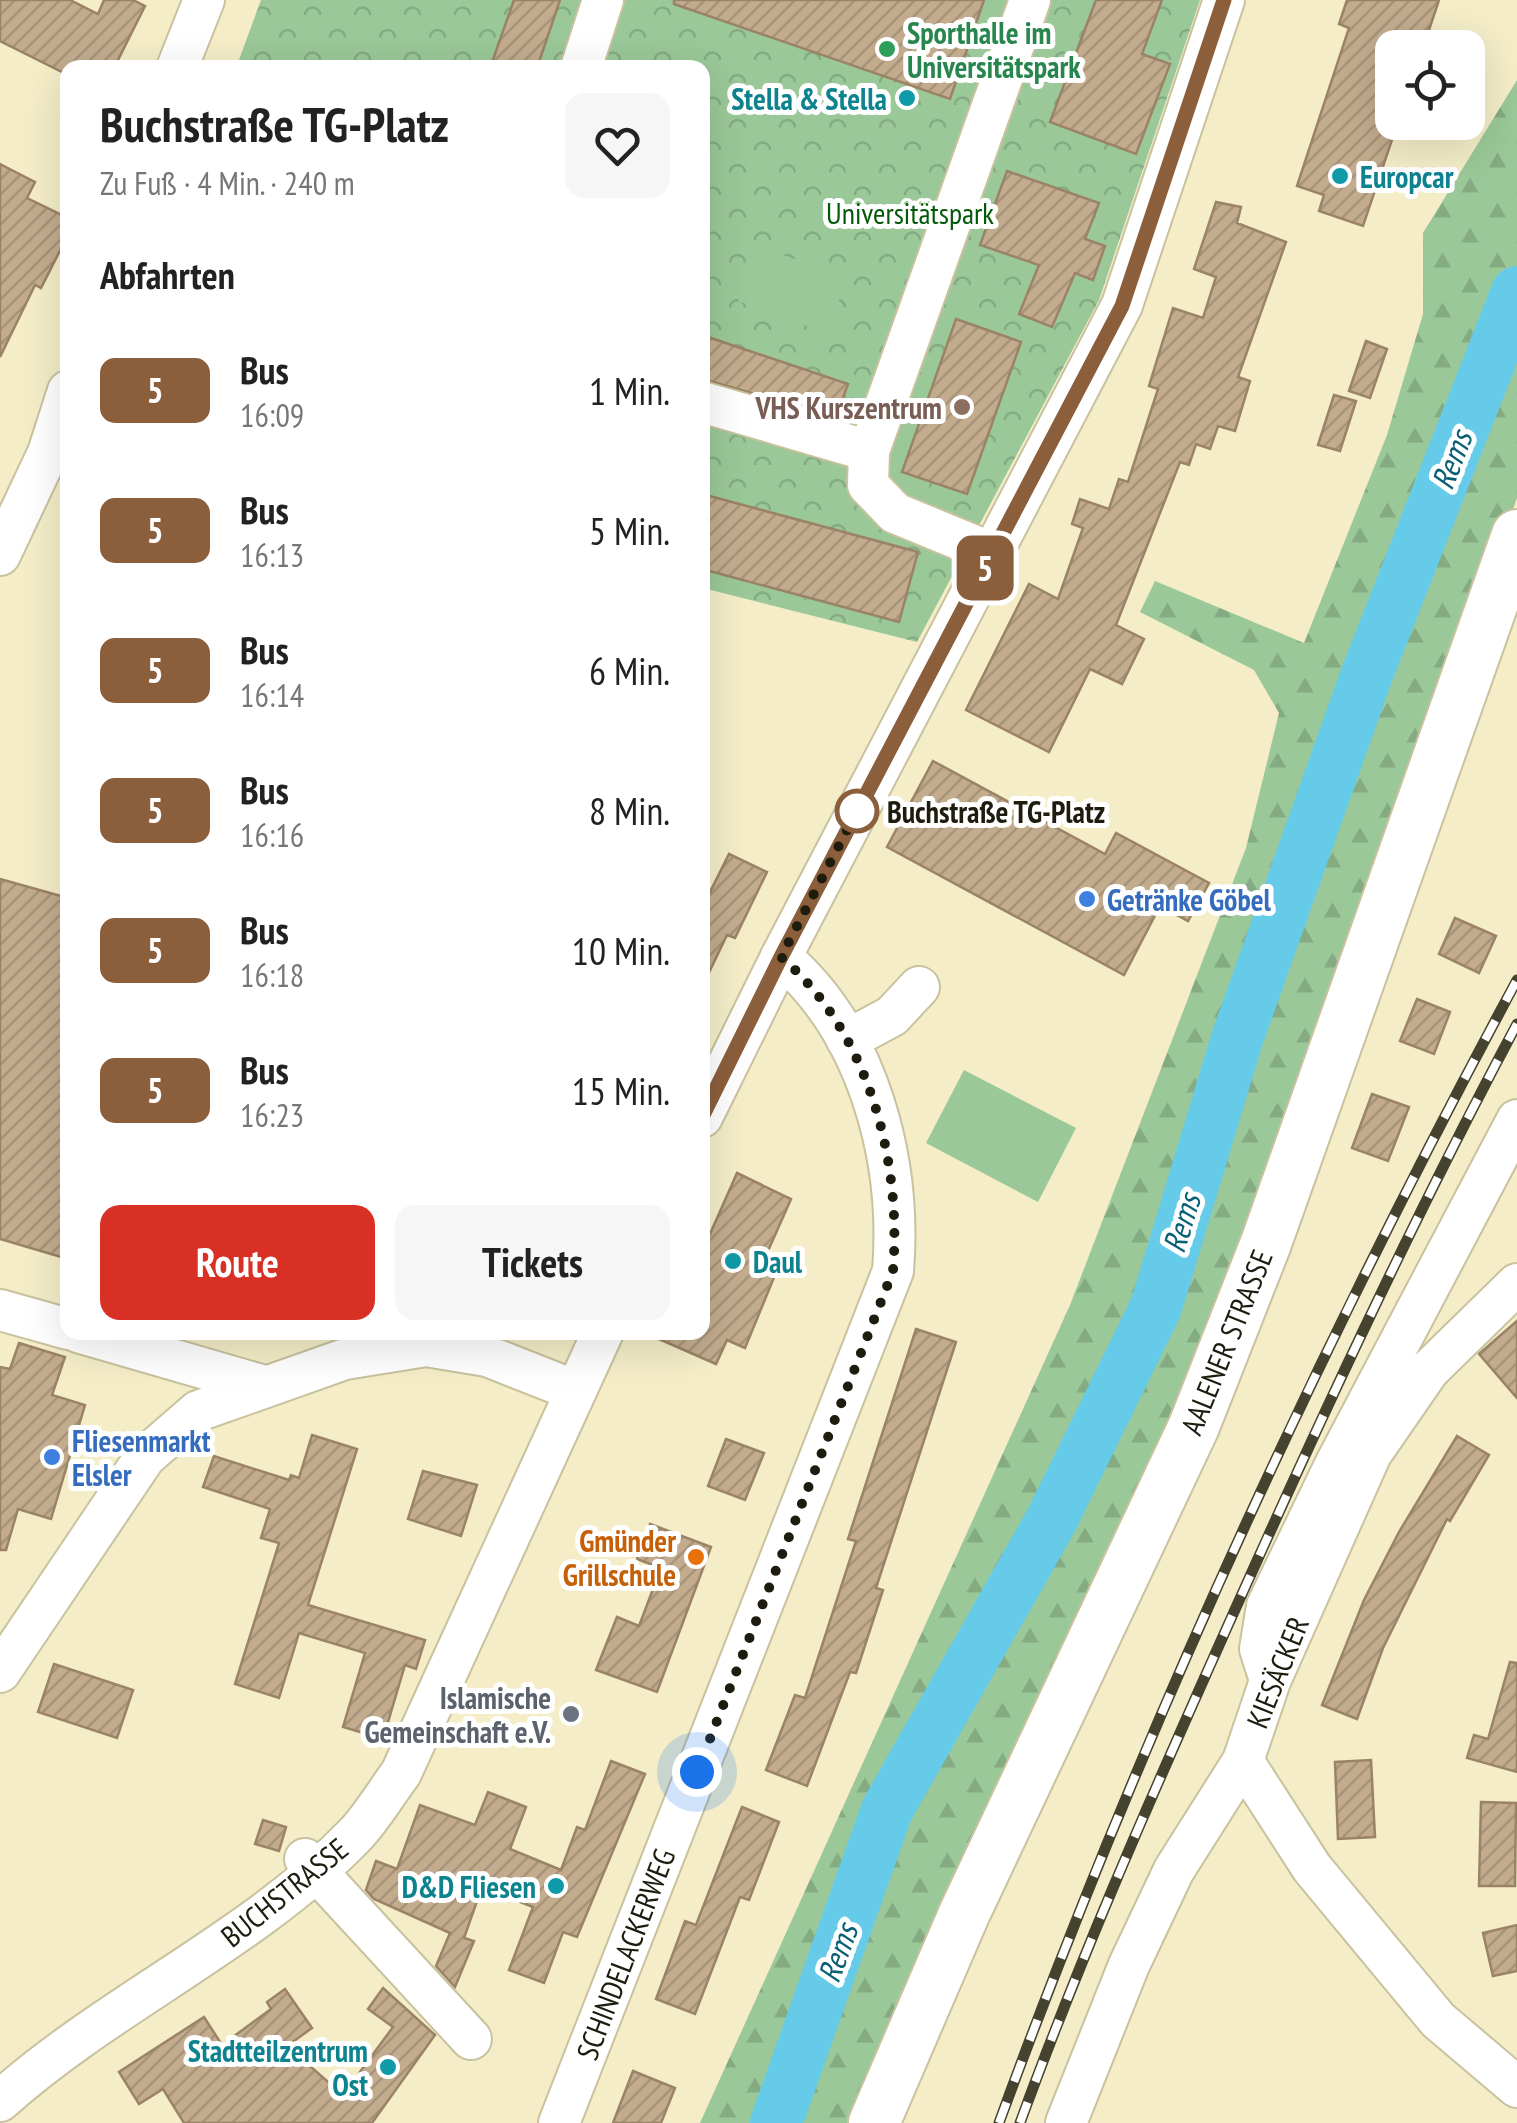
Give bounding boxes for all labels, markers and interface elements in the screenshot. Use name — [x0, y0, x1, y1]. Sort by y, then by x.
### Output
place label: Sporthalle im Universitätspark — [907, 13, 1081, 86]
map controls — [1375, 30, 1485, 140]
button: locate — [1375, 30, 1485, 140]
marker: Sporthalle im Universitätspark — [876, 38, 898, 60]
place label: Stella & Stella — [731, 79, 887, 118]
marker: Stella & Stella — [896, 87, 918, 109]
text: Buchstraße TG-Platz — [100, 93, 449, 155]
button: heart — [565, 93, 670, 198]
place label: Europcar — [1360, 157, 1454, 196]
text: Zu Fuß · 4 Min. · 240 m — [100, 162, 355, 204]
marker: Europcar — [1329, 165, 1351, 187]
park label: Universitätspark — [826, 193, 994, 232]
text: Abfahrten — [100, 250, 235, 299]
text: Bus — [240, 345, 289, 394]
text: 1 Min. — [589, 366, 670, 415]
text: 5 — [147, 367, 163, 413]
place label: VHS Kurszentrum — [754, 388, 942, 427]
text: 16:09 — [240, 394, 304, 436]
marker: VHS Kurszentrum — [951, 396, 973, 418]
water label: Rems — [1421, 422, 1482, 495]
text: Bus — [240, 485, 289, 534]
text: 5 Min. — [589, 506, 670, 555]
text: 5 — [147, 507, 163, 553]
text: 16:13 — [240, 534, 304, 576]
line badge: 5 — [952, 536, 1018, 600]
text: 5 — [977, 545, 993, 591]
text: Bus — [240, 625, 289, 674]
text: 6 Min. — [589, 646, 670, 695]
text: 5 — [147, 647, 163, 693]
text: 16:14 — [240, 674, 304, 716]
text: Bus — [240, 765, 289, 814]
text: 8 Min. — [589, 786, 670, 835]
text: 5 — [147, 787, 163, 833]
marker: Buchstraße TG-Platz — [836, 790, 878, 832]
place label: Buchstraße TG-Platz — [887, 792, 1105, 831]
text: 16:16 — [240, 814, 304, 856]
place label: Getränke Göbel — [1107, 880, 1272, 919]
marker: Getränke Göbel — [1076, 888, 1098, 910]
text: Bus — [240, 905, 289, 954]
text: 10 Min. — [572, 926, 670, 975]
text: 5 — [147, 927, 163, 973]
text: 16:18 — [240, 954, 304, 996]
text: Bus — [240, 1045, 289, 1094]
text: 15 Min. — [572, 1066, 670, 1115]
text: 5 — [147, 1067, 163, 1113]
text: 16:23 — [240, 1094, 304, 1136]
water label: Rems — [1152, 1186, 1211, 1257]
button: Route — [100, 1205, 375, 1320]
button: Tickets — [395, 1205, 670, 1320]
place label: Daul — [753, 1242, 803, 1281]
street label: AALENER STRASSE — [1171, 1244, 1281, 1440]
marker: Daul — [722, 1250, 744, 1272]
place label: Fliesenmarkt Elsler — [72, 1421, 211, 1494]
marker: Fliesenmarkt Elsler — [41, 1446, 63, 1468]
place label: Gmünder Grillschule — [563, 1521, 676, 1594]
marker: Gmünder Grillschule — [685, 1546, 707, 1568]
street label: KIESÄCKER — [1237, 1611, 1317, 1733]
place label: Islamische Gemeinschaft e.V. — [364, 1678, 551, 1751]
marker: Islamische Gemeinschaft e.V. — [560, 1703, 582, 1725]
your location — [672, 1747, 722, 1797]
street label: BUCHSTRASSE — [213, 1829, 355, 1955]
street label: SCHINDELACKERWEG — [567, 1843, 683, 2065]
place label: D&D Fliesen — [402, 1867, 536, 1906]
marker: D&D Fliesen — [545, 1875, 567, 1897]
water label: Rems — [807, 1915, 868, 1988]
place label: Stadtteilzentrum Ost — [188, 2031, 368, 2104]
marker: Stadtteilzentrum Ost — [377, 2056, 399, 2078]

